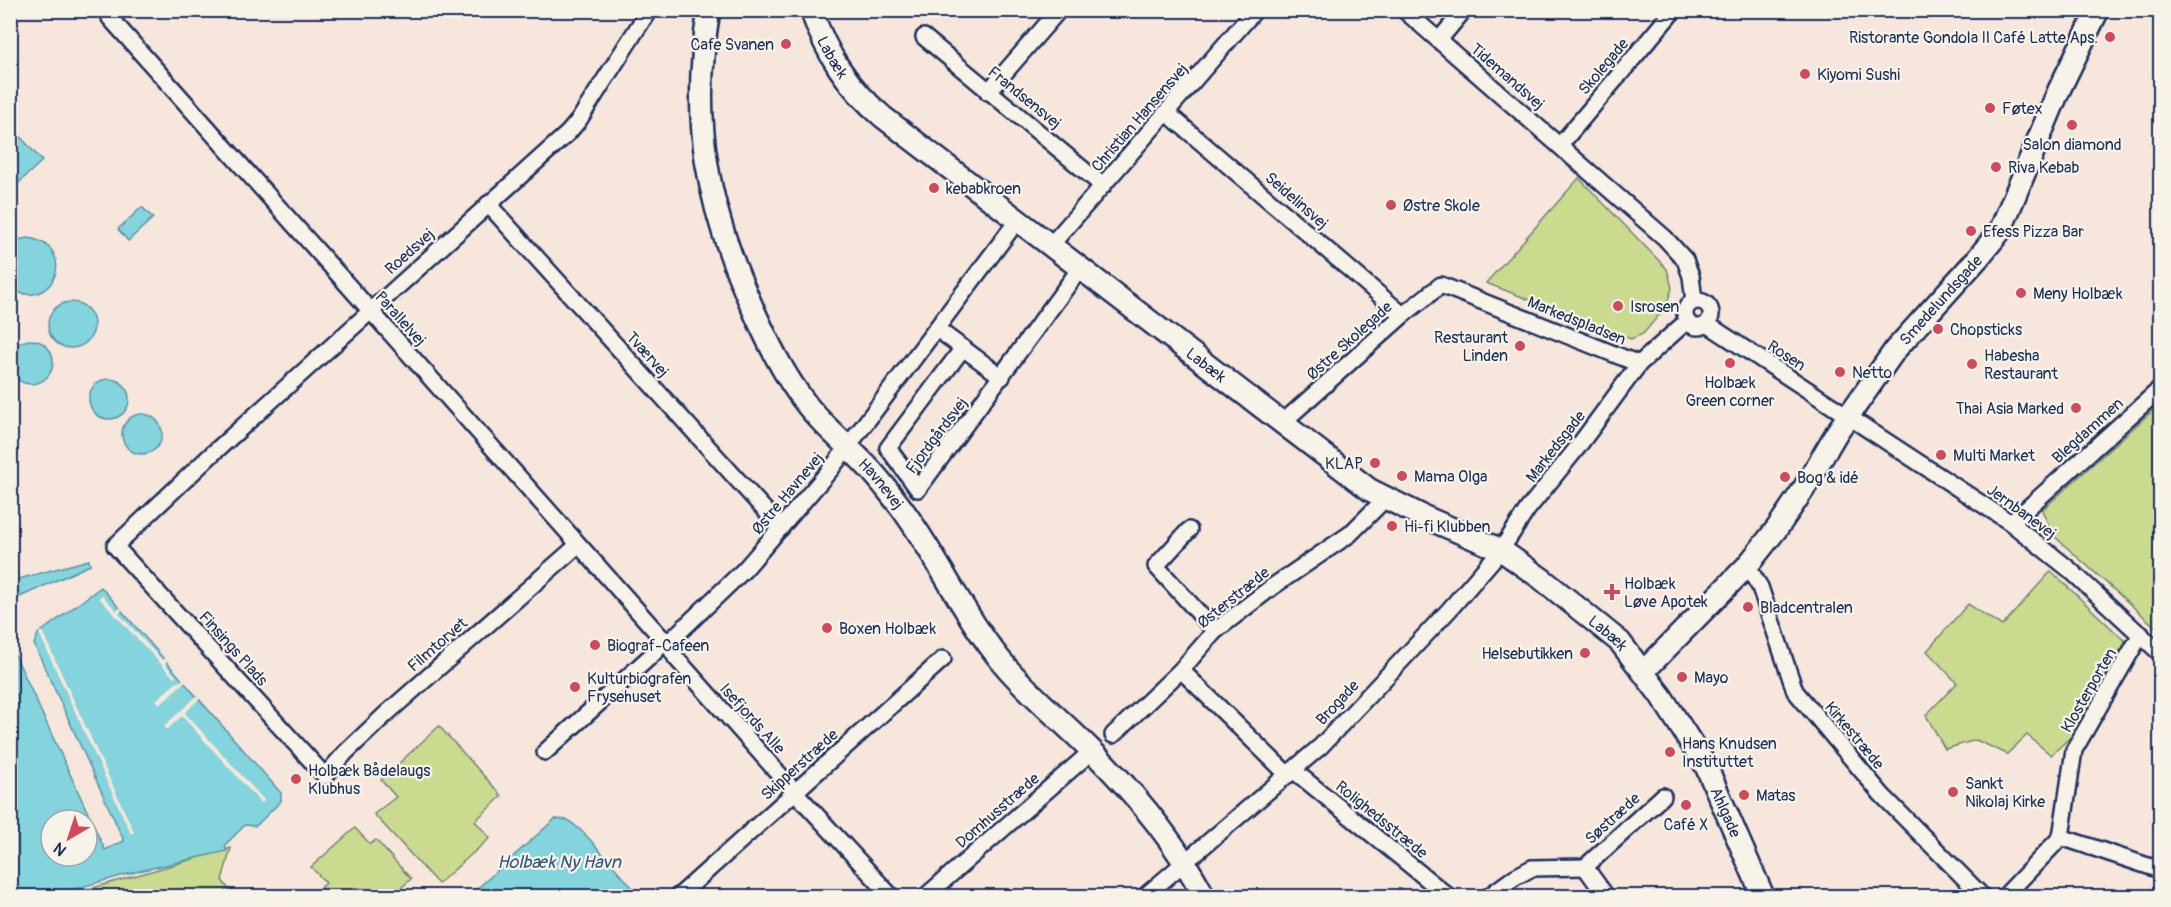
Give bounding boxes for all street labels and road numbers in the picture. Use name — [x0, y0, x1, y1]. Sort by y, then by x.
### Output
street label: Labæk — [812, 33, 852, 83]
street label: Skolegade — [1574, 34, 1633, 99]
street label: Tidemandsvej — [1466, 39, 1548, 114]
street label: Christian Hansensvej — [1087, 59, 1192, 176]
street label: Frandsensvej — [984, 62, 1065, 133]
street label: Seidelinsvej — [1261, 168, 1332, 234]
street label: Roedsvej — [381, 224, 438, 279]
street label: Smedelundsgade — [1895, 251, 1987, 350]
street label: Parallelvej — [370, 287, 430, 350]
street label: Markedspladsen — [1524, 292, 1629, 350]
street label: Østre Skolegade — [1303, 297, 1397, 384]
street label: Tværvej — [622, 328, 673, 382]
street label: Rosen — [1764, 336, 1809, 376]
street label: Labæk — [1182, 344, 1230, 387]
street label: Fjordgårdsvej — [902, 393, 972, 478]
street label: Blegdammen — [2048, 393, 2127, 468]
street label: Markedsgade — [1522, 407, 1590, 487]
street label: Østre Havnevej — [748, 449, 828, 539]
street label: Havnevej — [854, 454, 908, 514]
street label: Jernbanevej — [1983, 480, 2060, 544]
street label: Østerstræde — [1193, 563, 1274, 633]
street label: Finsings Plads — [194, 607, 272, 690]
street label: Labæk — [1584, 611, 1632, 655]
street label: Filmtorvet — [404, 613, 472, 676]
street label: Klosterporten — [2057, 645, 2121, 736]
street label: Brogade — [1312, 676, 1364, 729]
street label: Isefjords Alle — [715, 679, 789, 758]
street label: Kirkestræde — [1820, 698, 1888, 774]
street label: Skipperstræde — [757, 725, 843, 805]
street label: Domhusstræde — [952, 769, 1044, 853]
street label: Rolighedsstræde — [1331, 777, 1432, 863]
street label: Ahlgade — [1705, 784, 1745, 841]
street label: Søstræde — [1581, 789, 1645, 849]

